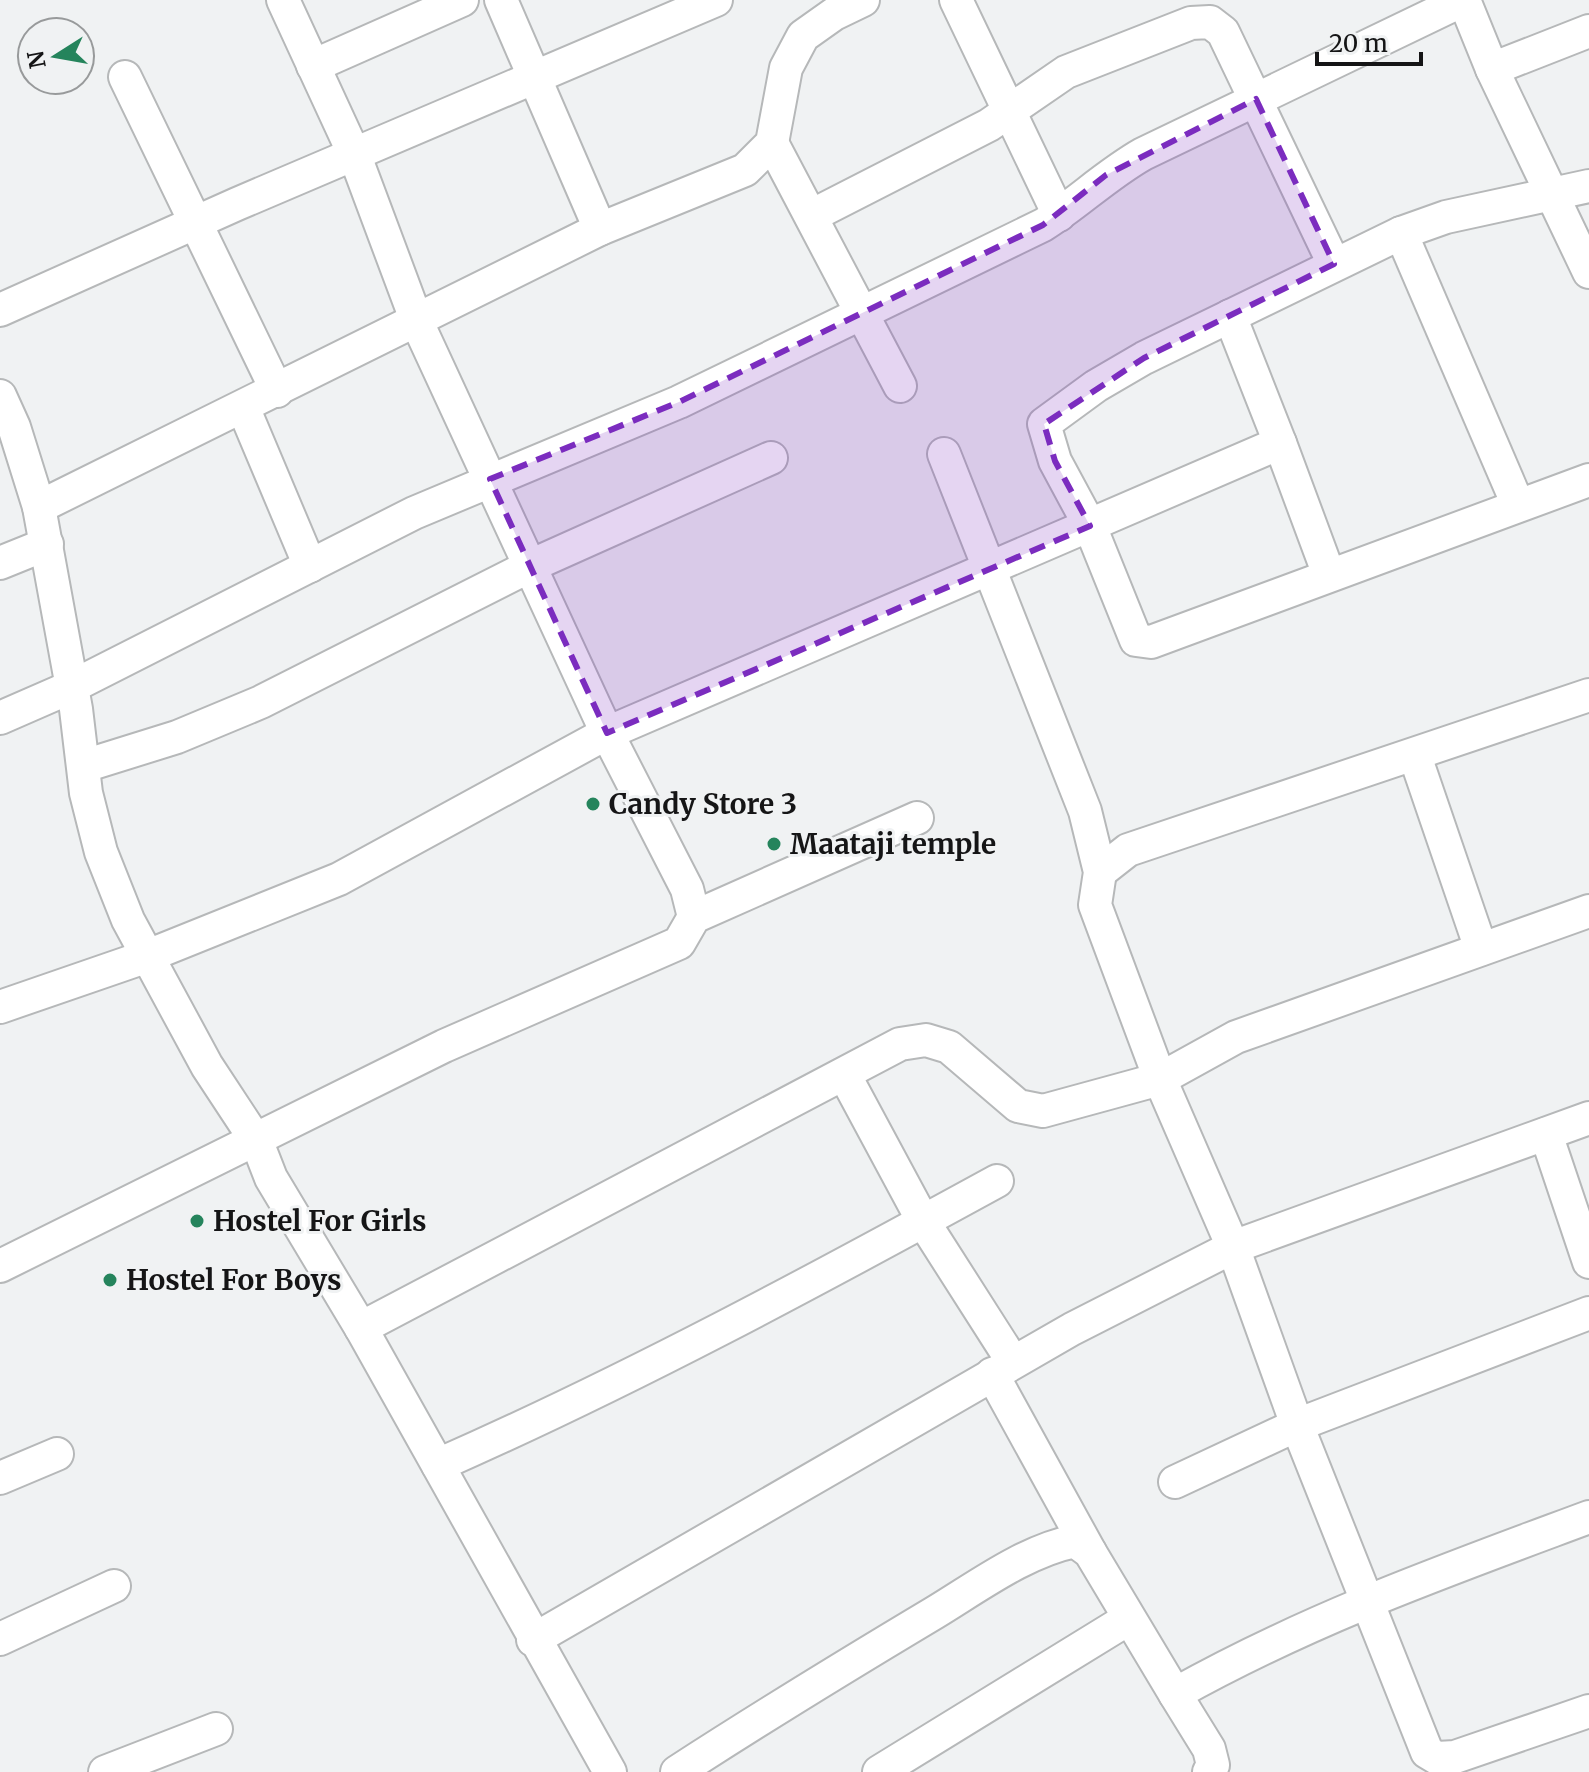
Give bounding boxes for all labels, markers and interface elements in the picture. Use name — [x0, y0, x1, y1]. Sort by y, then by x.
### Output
north arrow — [16, 16, 96, 96]
scale bar — [1317, 16, 1421, 66]
text: 20 m — [1329, 28, 1388, 59]
text: N — [21, 48, 52, 71]
place label: Candy Store 3 — [609, 786, 797, 822]
marker: Candy Store 3 — [584, 795, 602, 813]
place label: Maataji temple — [790, 826, 996, 862]
marker: Maataji temple — [765, 835, 783, 853]
place label: Hostel For Girls — [213, 1203, 427, 1239]
marker: Hostel For Girls — [188, 1212, 206, 1230]
place label: Hostel For Boys — [126, 1262, 341, 1298]
marker: Hostel For Boys — [101, 1271, 119, 1289]

